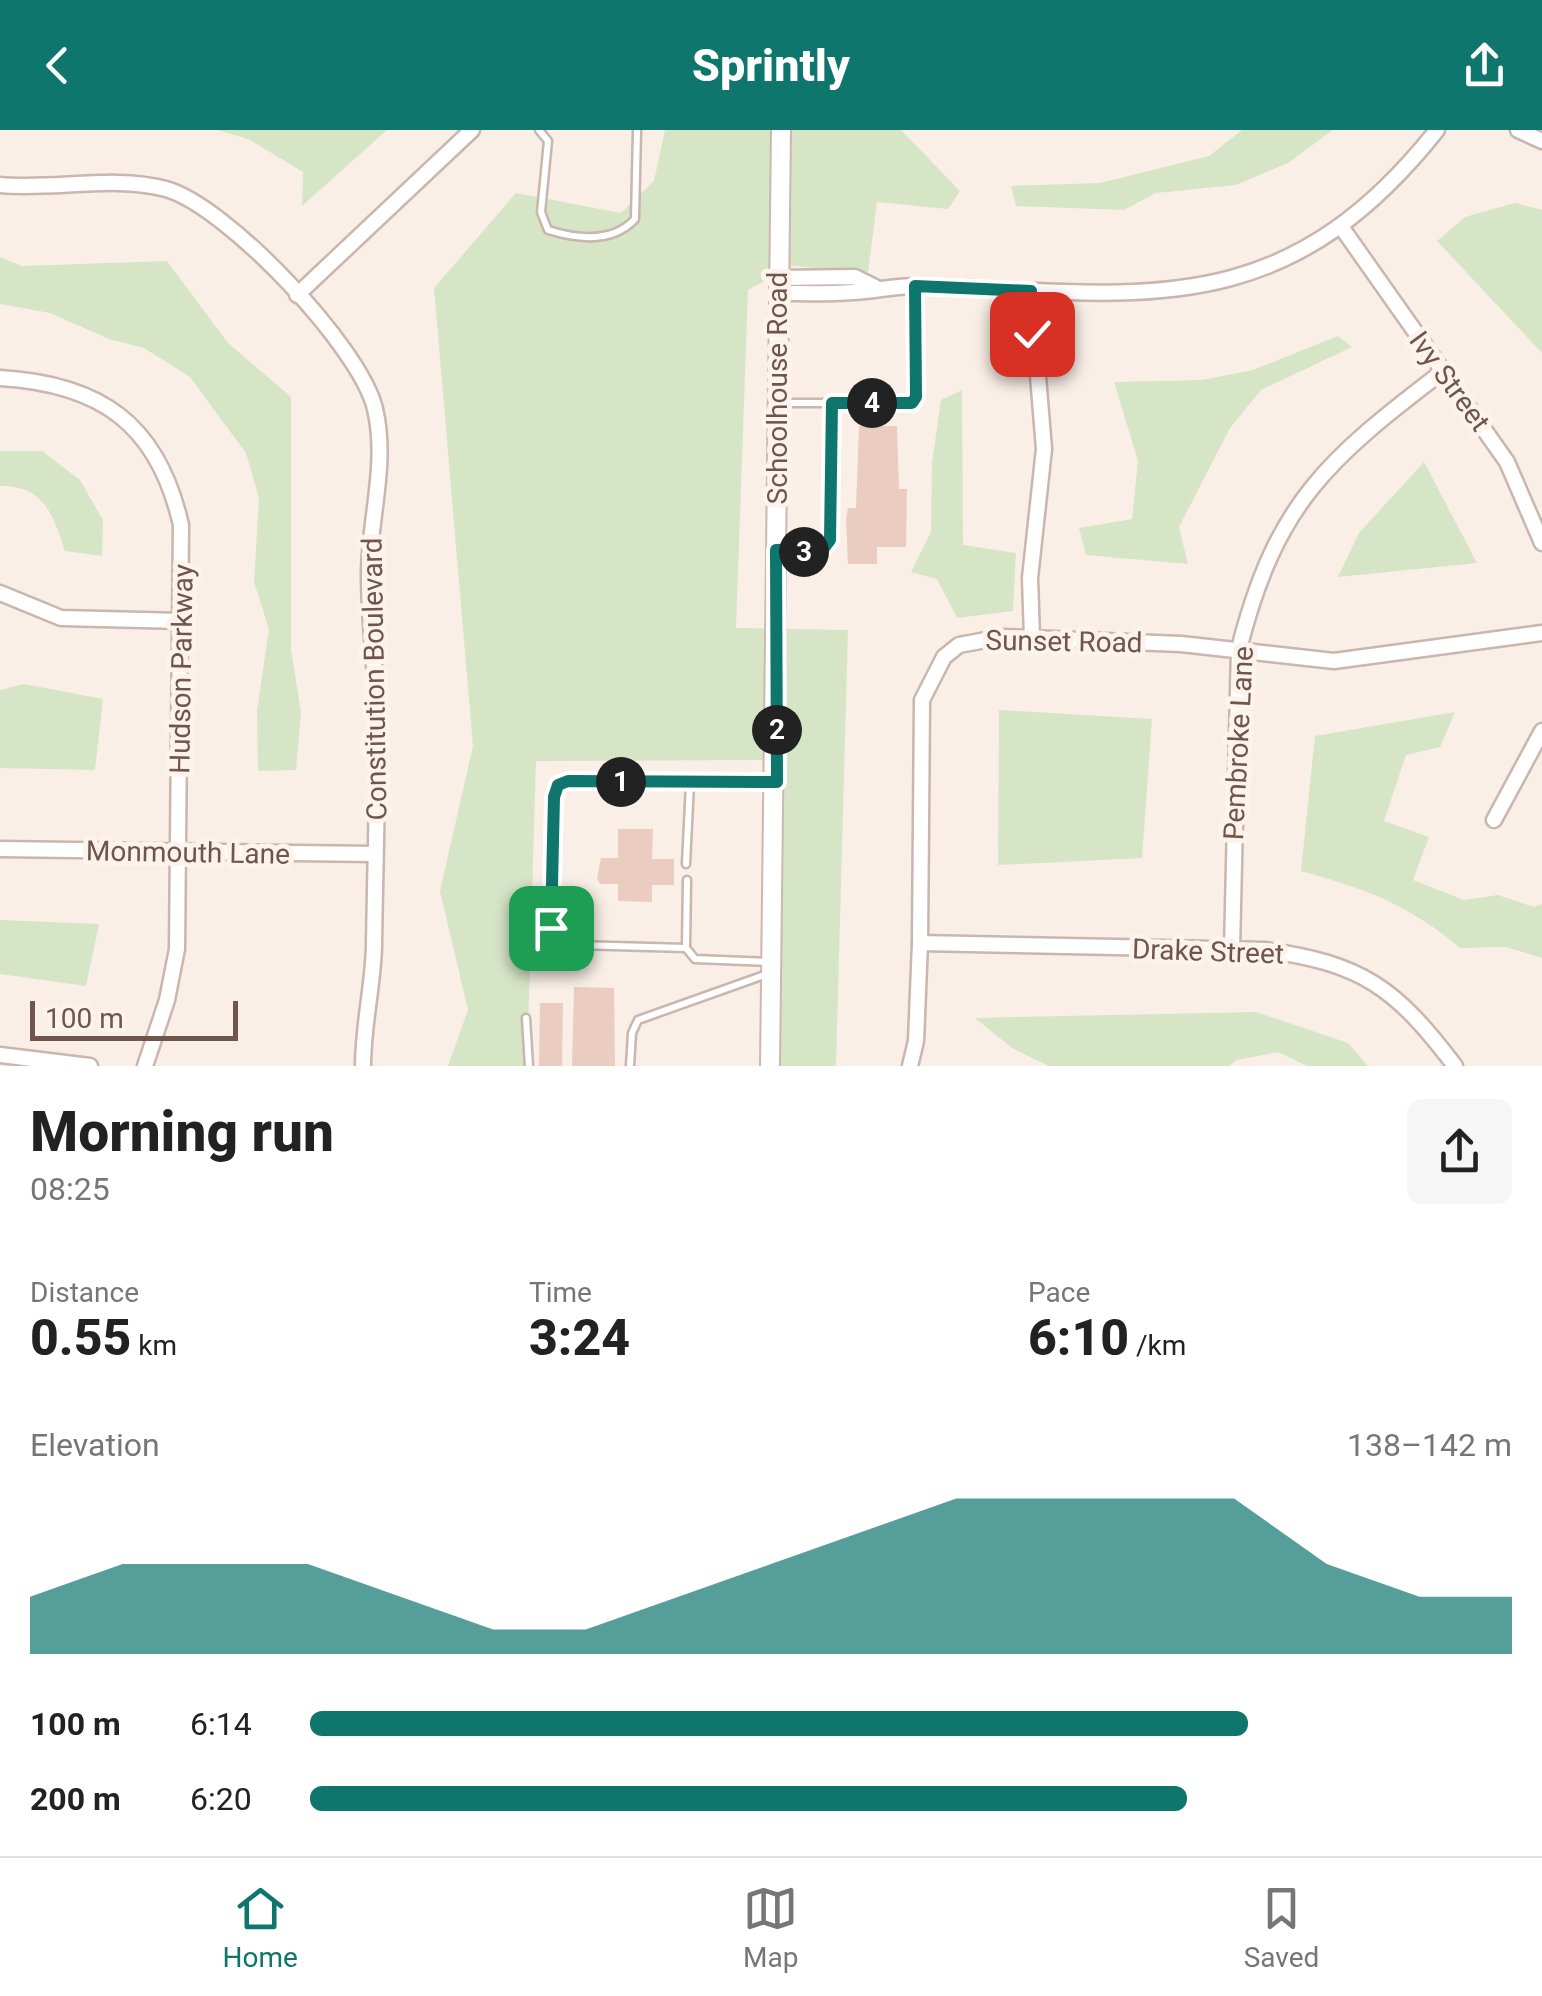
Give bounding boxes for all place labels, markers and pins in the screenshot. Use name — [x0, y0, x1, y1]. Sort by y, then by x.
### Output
pin — [990, 292, 1075, 377]
pin: 4 — [847, 378, 897, 428]
pin: 3 — [779, 527, 829, 577]
pin: 2 — [752, 705, 802, 755]
pin: 1 — [596, 757, 646, 807]
pin — [509, 886, 594, 971]

